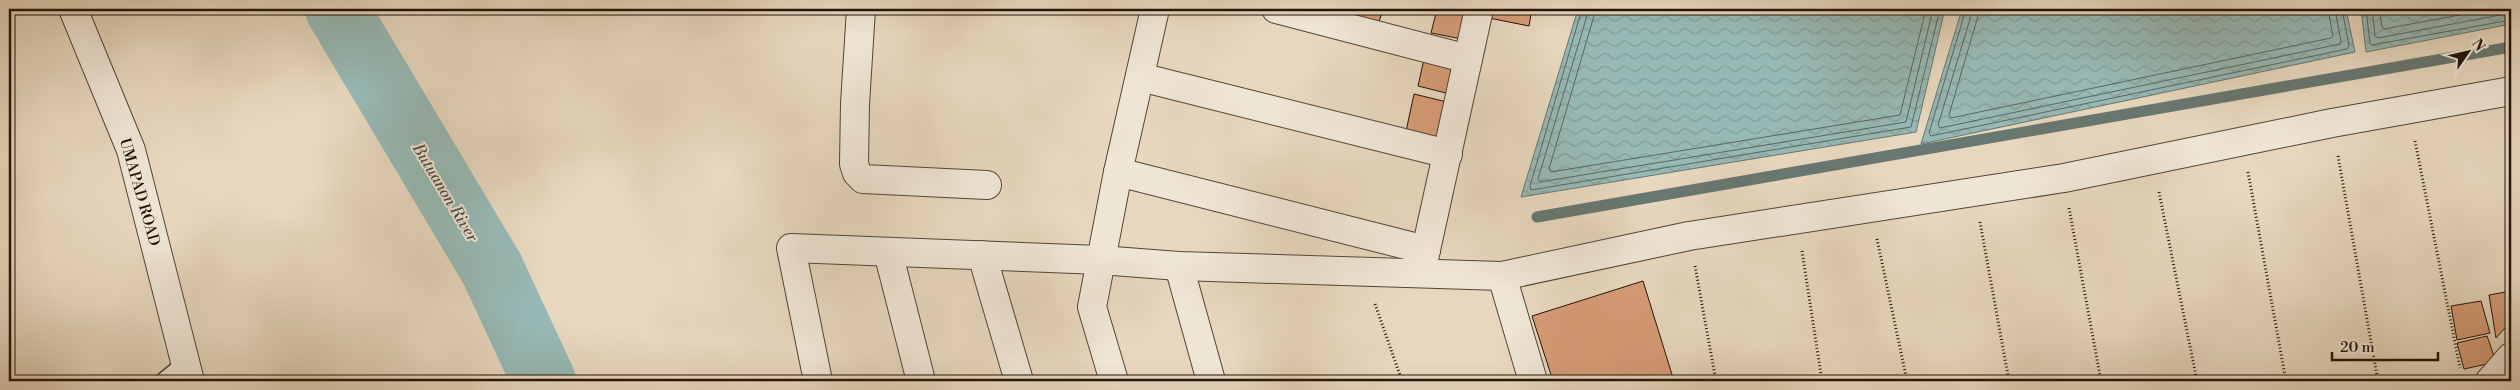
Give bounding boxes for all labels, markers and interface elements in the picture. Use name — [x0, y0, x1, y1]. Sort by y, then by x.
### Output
north arrow — [2442, 28, 2492, 78]
text: N — [2467, 36, 2489, 55]
street label: UMAPAD ROAD — [115, 136, 164, 248]
water label: Butuanon River — [407, 139, 483, 246]
scale bar — [2332, 330, 2439, 362]
text: 20 m — [2340, 338, 2375, 357]

